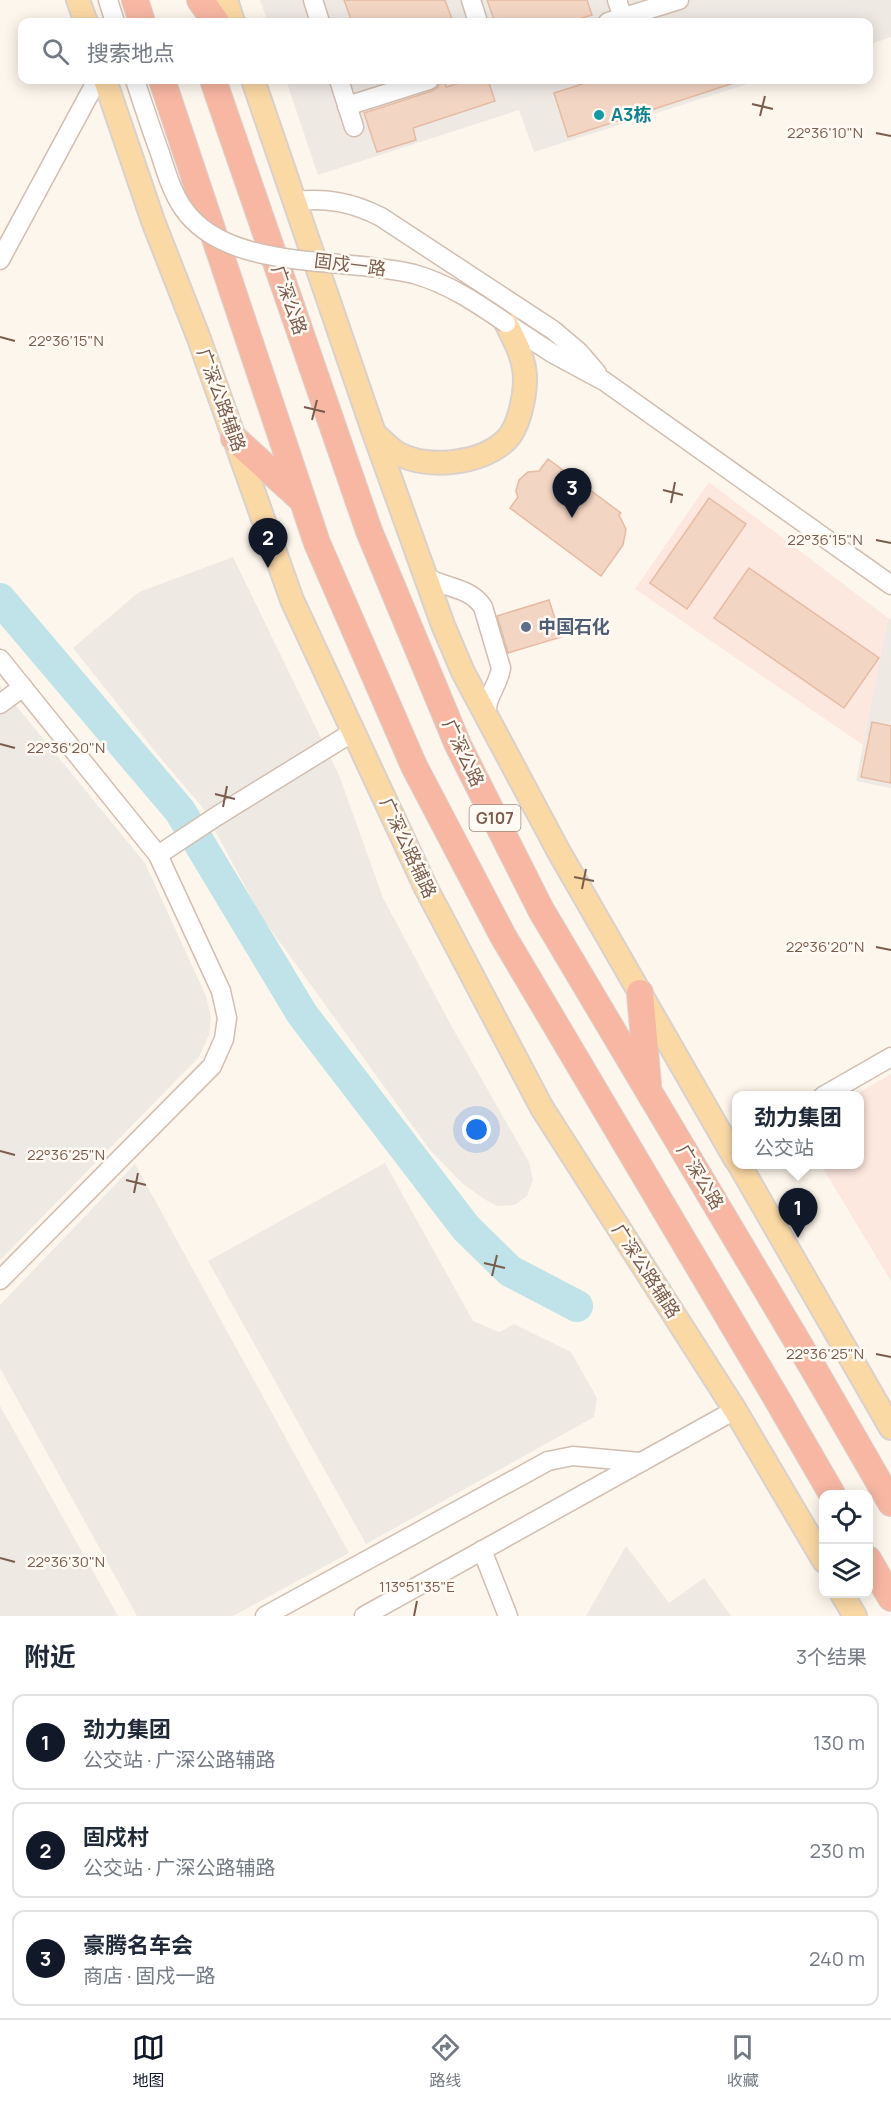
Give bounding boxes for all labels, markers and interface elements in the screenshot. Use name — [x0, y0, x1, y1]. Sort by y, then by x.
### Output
search box — [18, 18, 873, 84]
icon: search — [39, 35, 72, 68]
text: 搜索地点 — [87, 38, 175, 68]
place label: A3栋 — [611, 102, 652, 126]
marker: A3栋 — [592, 108, 606, 122]
text: 22°36'10"N — [787, 122, 863, 143]
street label: 固戍一路 — [313, 248, 387, 280]
street label: 广深公路 — [267, 262, 313, 338]
text: 22°36'15"N — [28, 330, 104, 351]
street label: 广深公路辅路 — [192, 345, 252, 455]
pin: 3 — [552, 468, 592, 518]
pin: 2 — [248, 518, 288, 568]
text: 22°36'15"N — [787, 529, 863, 550]
place label: 中国石化 — [538, 614, 610, 638]
marker: 中国石化 — [519, 620, 533, 634]
street label: 广深公路 — [438, 715, 490, 790]
text: 22°36'20"N — [27, 737, 105, 758]
street label: 广深公路辅路 — [375, 794, 443, 902]
road number: G107 — [470, 805, 520, 831]
text: 22°36'20"N — [786, 936, 864, 957]
popup — [732, 1091, 864, 1169]
text: 劲力集团 — [754, 1102, 842, 1132]
your location — [462, 1115, 491, 1144]
text: 公交站 — [754, 1134, 814, 1161]
street label: 广深公路 — [672, 1139, 730, 1214]
text: 22°36'25"N — [27, 1144, 105, 1165]
pin: 1 — [778, 1188, 818, 1238]
street label: 广深公路辅路 — [607, 1219, 686, 1322]
text: 22°36'25"N — [786, 1343, 864, 1364]
map controls — [819, 1490, 873, 1598]
button: locate — [819, 1490, 873, 1544]
button: layers — [819, 1544, 873, 1598]
text: 22°36'30"N — [27, 1551, 105, 1572]
text: 113°51'35"E — [379, 1576, 455, 1597]
text: 附近 — [24, 1638, 76, 1674]
text: 3个结果 — [796, 1643, 867, 1670]
text: 劲力集团 — [83, 1714, 171, 1744]
text: 1 — [41, 1729, 50, 1756]
text: 130 m — [813, 1729, 865, 1756]
text: 公交站 · 广深公路辅路 — [83, 1746, 276, 1773]
text: 固戍村 — [83, 1822, 149, 1852]
text: 2 — [40, 1837, 51, 1864]
text: 230 m — [809, 1837, 865, 1864]
text: 公交站 · 广深公路辅路 — [83, 1854, 276, 1881]
text: 豪腾名车会 — [83, 1930, 193, 1960]
text: 3 — [40, 1945, 51, 1972]
text: 240 m — [809, 1945, 865, 1972]
text: 商店 · 固戍一路 — [83, 1962, 216, 1989]
tab: 地图 — [132, 2031, 165, 2091]
tab: 路线 — [429, 2031, 462, 2091]
tab: 收藏 — [726, 2031, 759, 2091]

